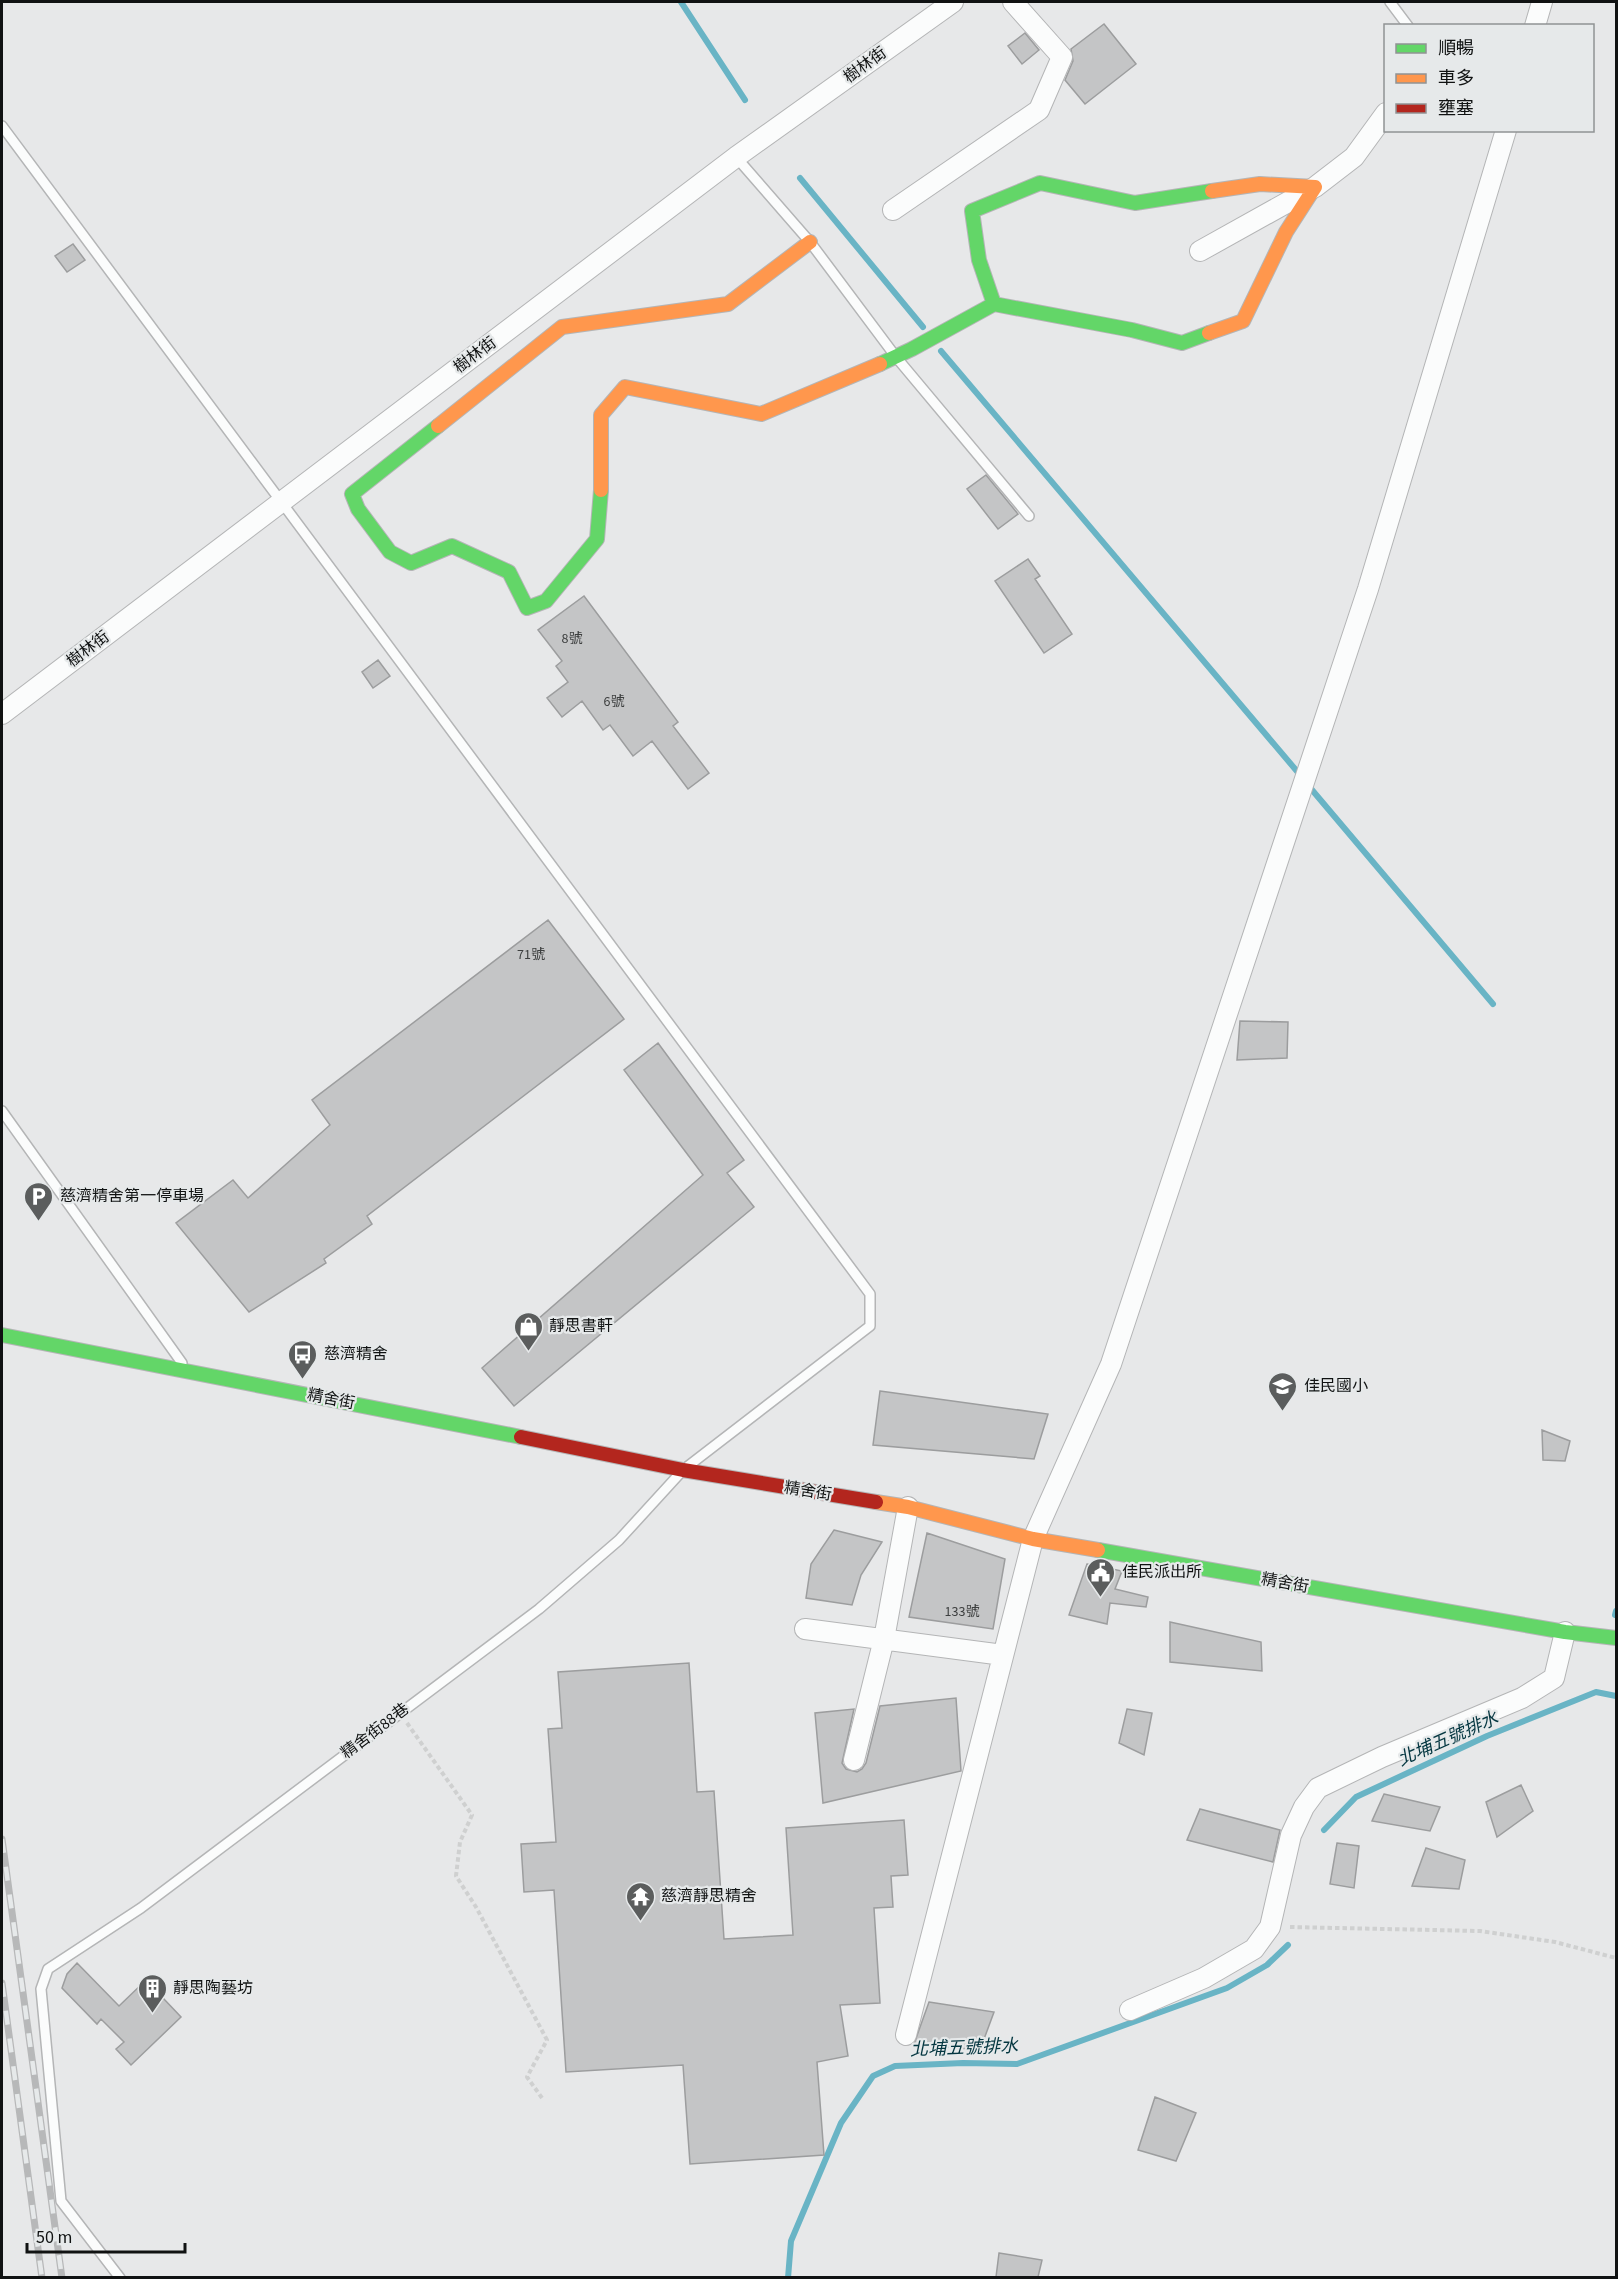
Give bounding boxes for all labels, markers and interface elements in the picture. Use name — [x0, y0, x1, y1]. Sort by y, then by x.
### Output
legend — [1384, 24, 1594, 132]
text: 順暢 — [1438, 36, 1474, 61]
street label: 樹林街 — [839, 42, 891, 88]
text: 車多 — [1438, 66, 1474, 91]
text: 壅塞 — [1438, 96, 1474, 121]
street label: 樹林街 — [449, 332, 501, 378]
street label: 樹林街 — [62, 626, 114, 672]
house number: 8號 — [562, 629, 582, 649]
house number: 6號 — [604, 692, 624, 712]
house number: 71號 — [517, 945, 545, 965]
parking icon: 慈濟精舍第一停車場 — [23, 1180, 55, 1222]
place label: 慈濟精舍第一停車場 — [60, 1185, 204, 1207]
shop icon: 靜思書軒 — [512, 1310, 544, 1352]
place label: 靜思書軒 — [549, 1315, 613, 1337]
bus stop icon: 慈濟精舍 — [287, 1338, 319, 1380]
place label: 慈濟精舍 — [324, 1343, 388, 1365]
school or university icon: 佳民國小 — [1267, 1370, 1299, 1412]
place label: 佳民國小 — [1304, 1375, 1368, 1397]
street label: 精舍街 — [305, 1384, 357, 1414]
street label: 精舍街 — [783, 1476, 833, 1506]
public building icon: 佳民派出所 — [1085, 1556, 1117, 1598]
place label: 佳民派出所 — [1122, 1561, 1202, 1583]
street label: 精舍街 — [1259, 1568, 1311, 1598]
house number: 133號 — [945, 1602, 979, 1622]
street label: 精舍街88巷 — [336, 1698, 414, 1764]
water label: 北埔五號排水 — [1394, 1705, 1503, 1772]
temple icon: 慈濟靜思精舍 — [624, 1880, 656, 1922]
place label: 慈濟靜思精舍 — [661, 1885, 757, 1907]
building icon: 靜思陶藝坊 — [136, 1972, 168, 2014]
place label: 靜思陶藝坊 — [173, 1977, 253, 1999]
water label: 北埔五號排水 — [910, 2034, 1019, 2062]
scale bar — [27, 2216, 184, 2254]
text: 50 m — [36, 2225, 72, 2250]

